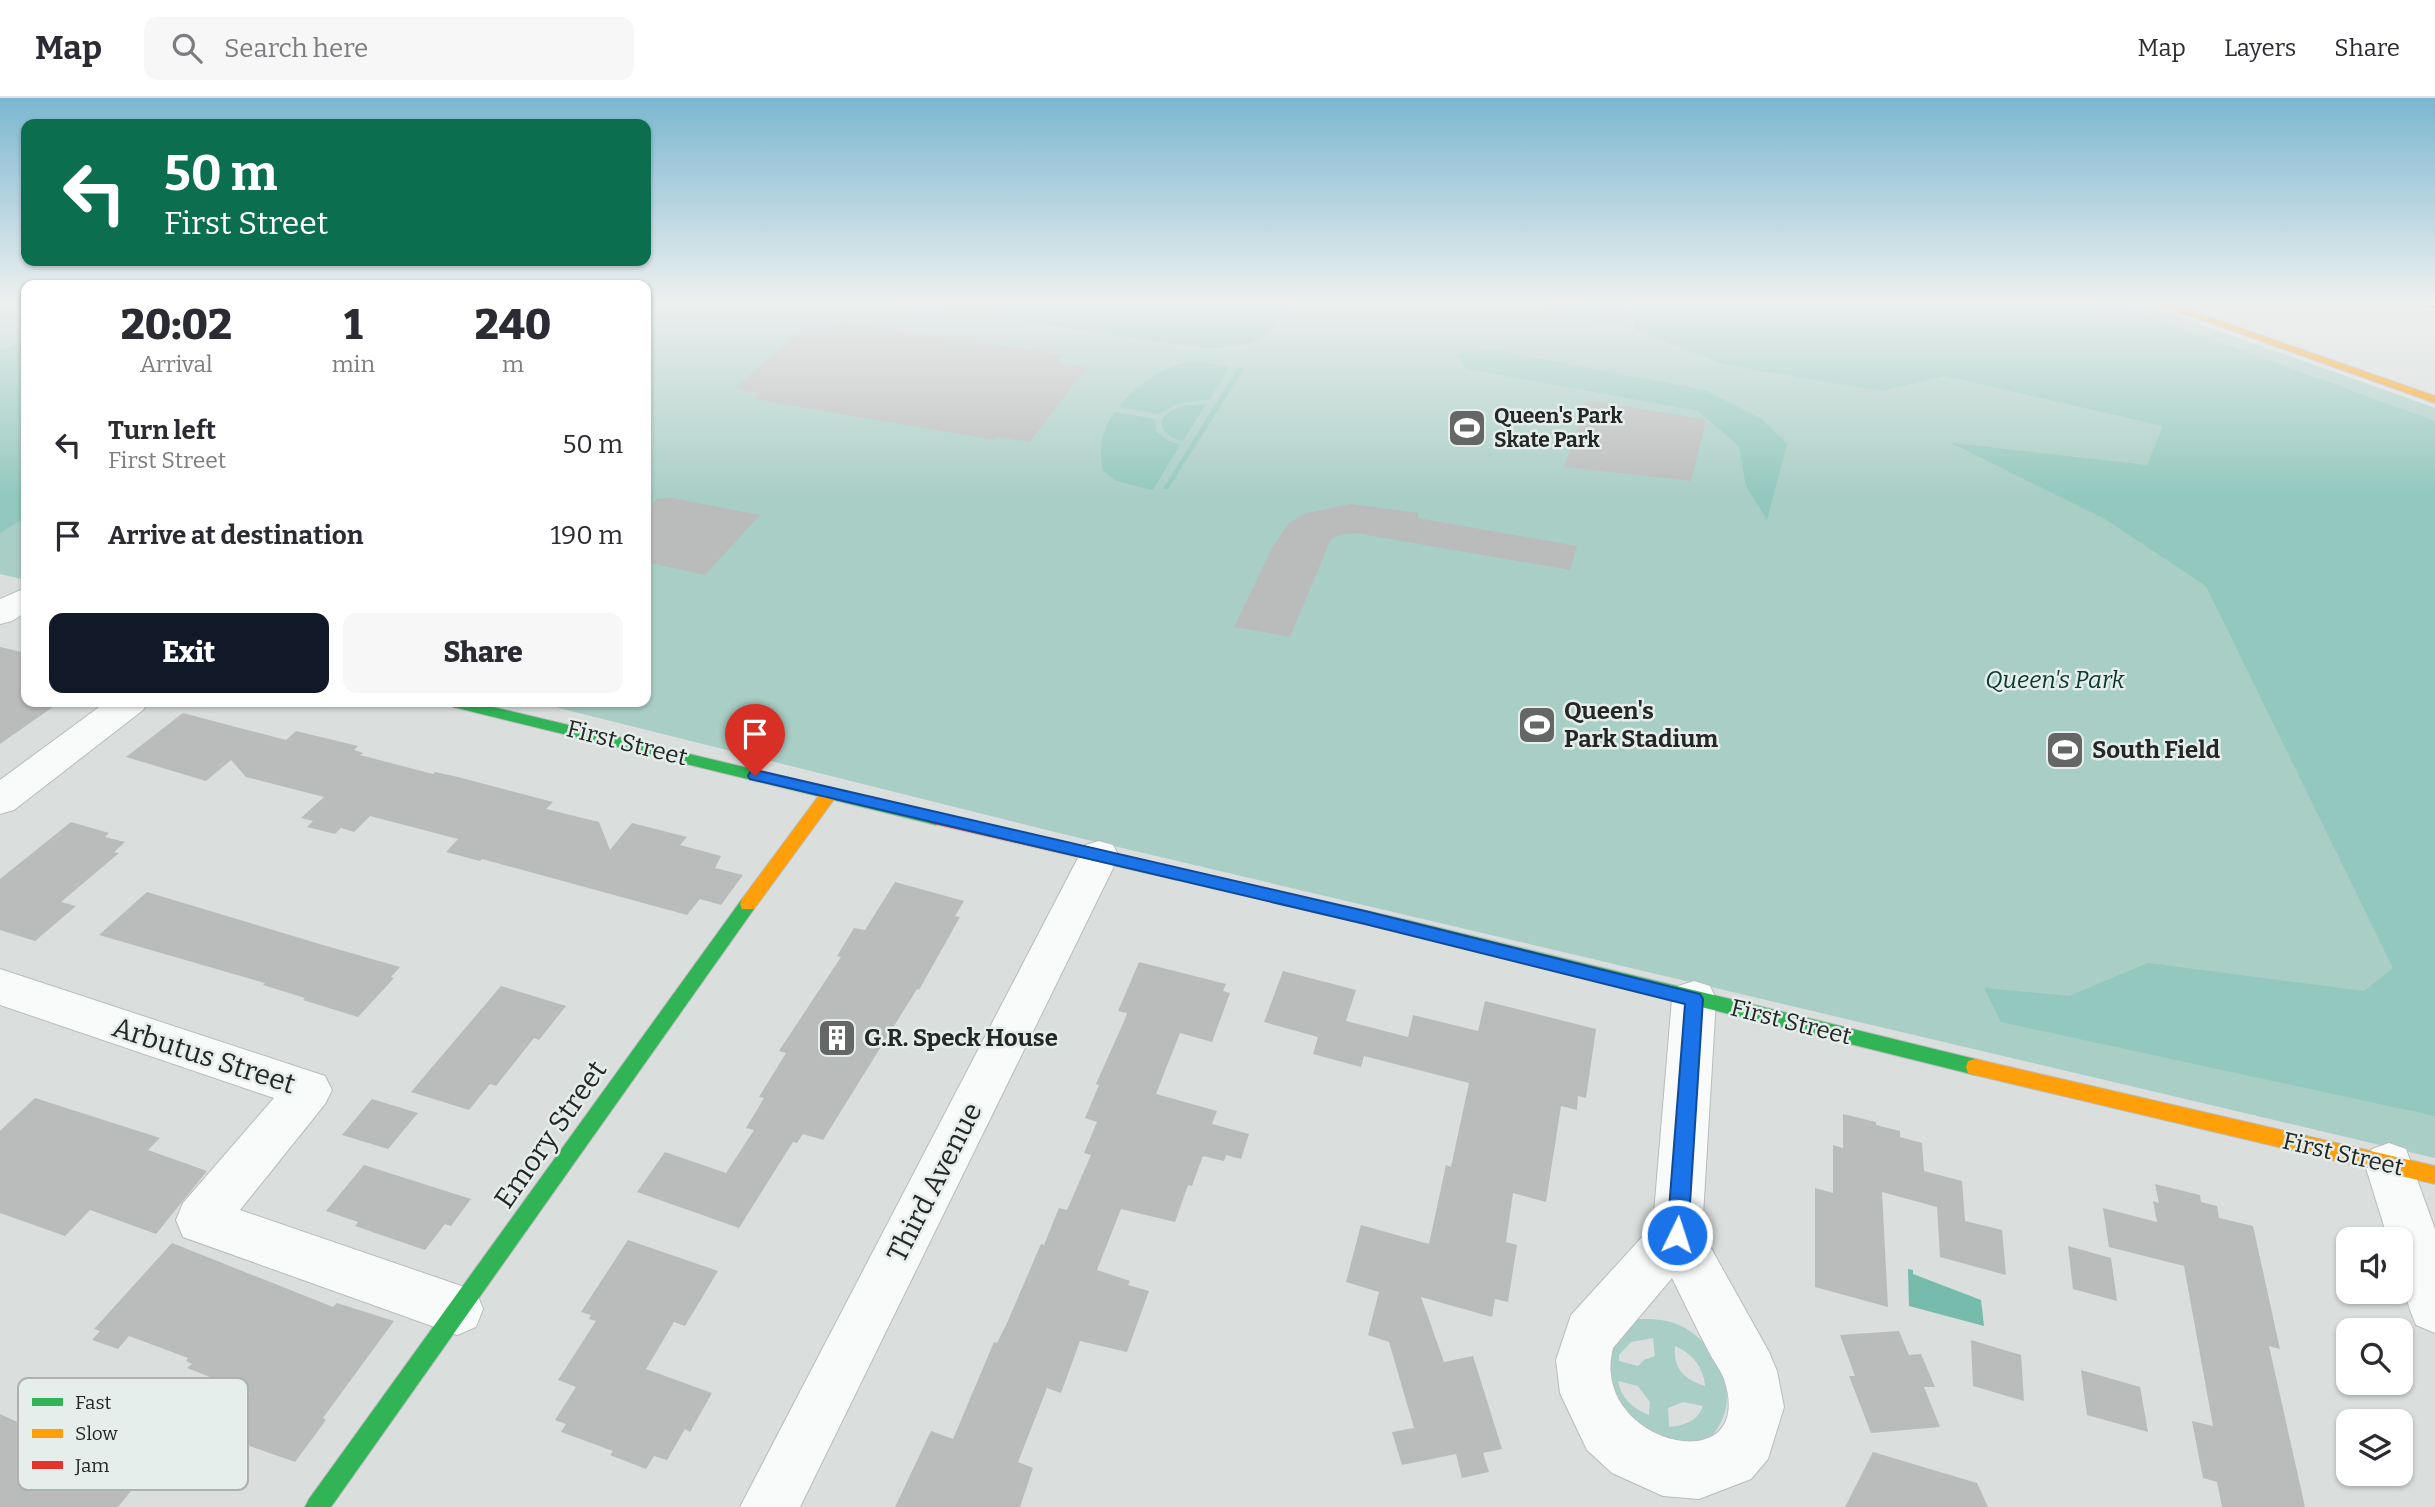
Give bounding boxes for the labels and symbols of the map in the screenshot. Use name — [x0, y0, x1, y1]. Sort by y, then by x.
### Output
place label: Queen's Park Skate Park — [1494, 403, 1623, 453]
sports icon: Queen's Park Skate Park — [1446, 407, 1488, 449]
park label: Queen's Park — [1985, 666, 2126, 694]
place label: Queen's Park Stadium — [1564, 697, 1718, 753]
pin — [725, 704, 785, 776]
sports icon: Queen's Park Stadium — [1516, 704, 1558, 746]
street label: First Street — [564, 715, 690, 772]
sports icon: South Field — [2044, 729, 2086, 771]
place label: South Field — [2092, 736, 2221, 764]
street label: First Street — [1728, 994, 1854, 1051]
street label: Arbutus Street — [108, 1010, 299, 1101]
building icon: G.R. Speck House — [816, 1017, 858, 1059]
place label: G.R. Speck House — [864, 1024, 1058, 1052]
street label: Emory Street — [488, 1054, 613, 1214]
street label: Third Avenue — [880, 1097, 989, 1267]
street label: First Street — [2280, 1126, 2406, 1182]
position arrow — [1640, 1198, 1714, 1272]
legend — [18, 1378, 248, 1490]
text: Fast — [75, 1391, 112, 1414]
text: Slow — [75, 1422, 118, 1445]
text: Jam — [74, 1454, 109, 1477]

